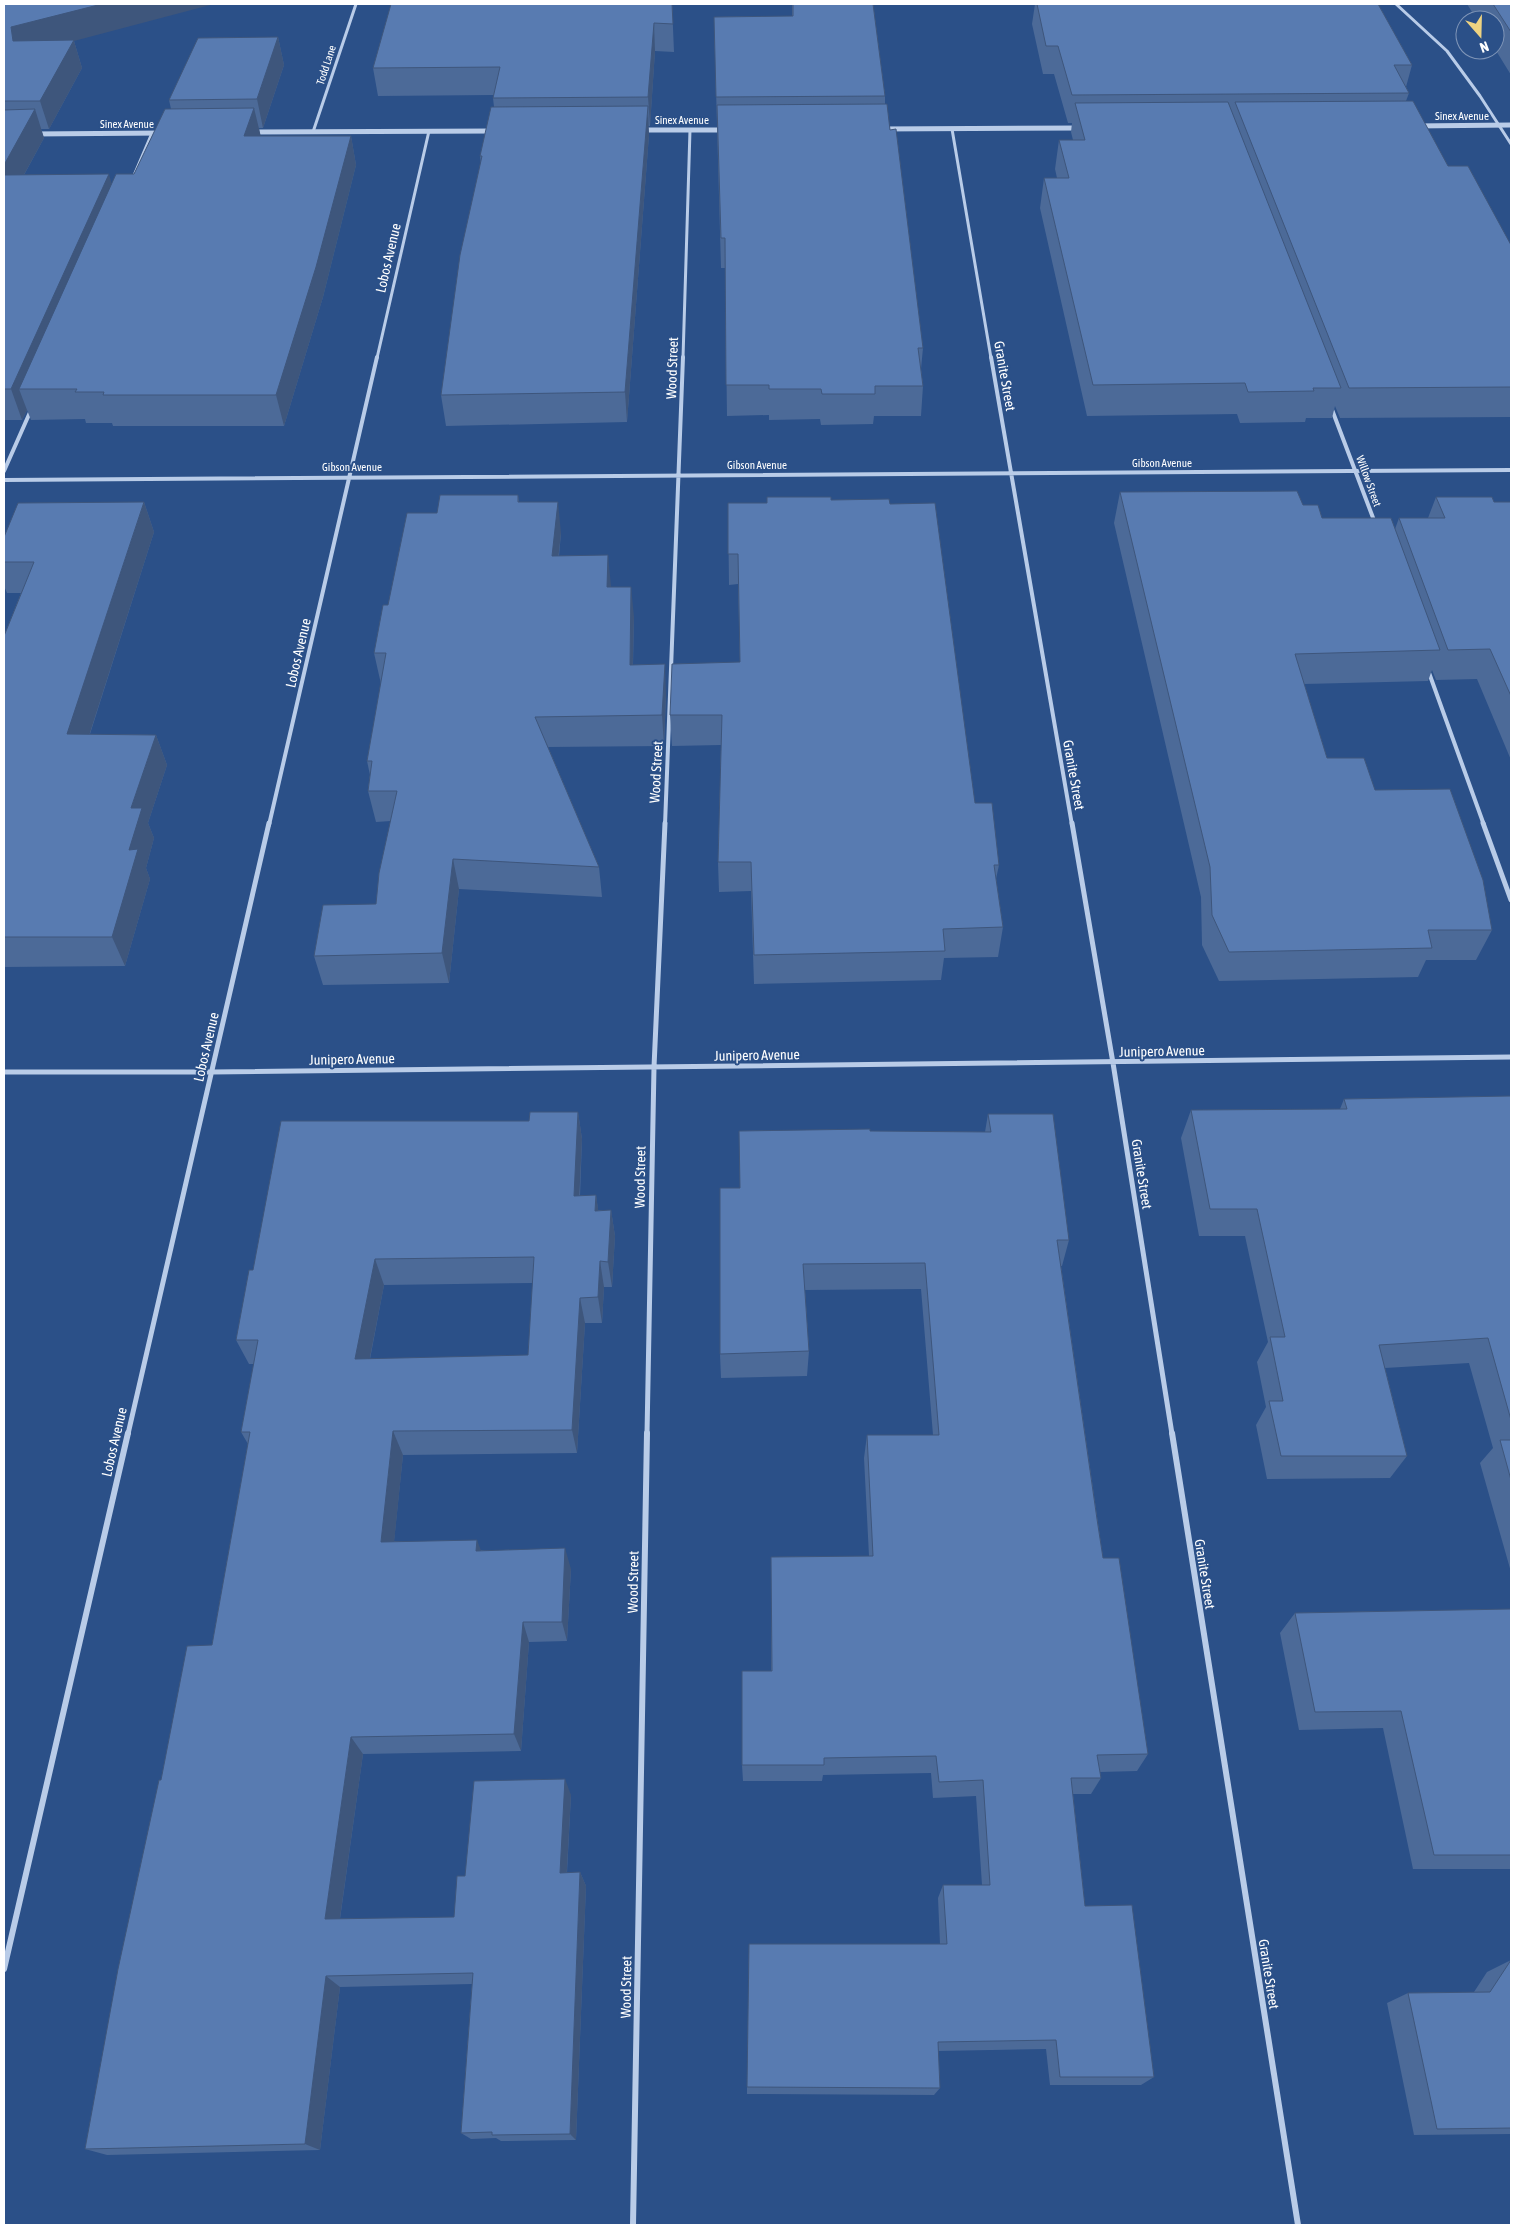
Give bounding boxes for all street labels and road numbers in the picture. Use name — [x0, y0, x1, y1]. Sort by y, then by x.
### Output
street label: Todd Lane — [314, 44, 338, 86]
street label: Sinex Avenue — [1435, 110, 1489, 122]
street label: Sinex Avenue — [655, 114, 709, 126]
street label: Sinex Avenue — [100, 118, 154, 130]
street label: Lobos Avenue — [372, 222, 404, 294]
street label: Wood Street — [663, 337, 681, 399]
street label: Granite Street — [991, 340, 1019, 412]
street label: Willow Street — [1354, 454, 1384, 508]
street label: Gibson Avenue — [1132, 457, 1192, 469]
street label: Gibson Avenue — [727, 459, 787, 471]
street label: Gibson Avenue — [322, 461, 382, 473]
street label: Lobos Avenue — [282, 617, 314, 689]
street label: Granite Street — [1060, 739, 1088, 811]
street label: Wood Street — [646, 741, 666, 803]
street label: Lobos Avenue — [190, 1011, 222, 1083]
street label: Junipero Avenue — [1119, 1042, 1205, 1060]
street label: Junipero Avenue — [714, 1046, 800, 1064]
street label: Junipero Avenue — [309, 1050, 395, 1068]
street label: Granite Street — [1129, 1138, 1155, 1210]
street label: Wood Street — [631, 1146, 649, 1208]
street label: Lobos Avenue — [98, 1406, 130, 1478]
street label: Granite Street — [1192, 1538, 1218, 1610]
street label: Wood Street — [624, 1551, 642, 1613]
street label: Granite Street — [1256, 1938, 1282, 2010]
street label: Wood Street — [617, 1956, 635, 2018]

